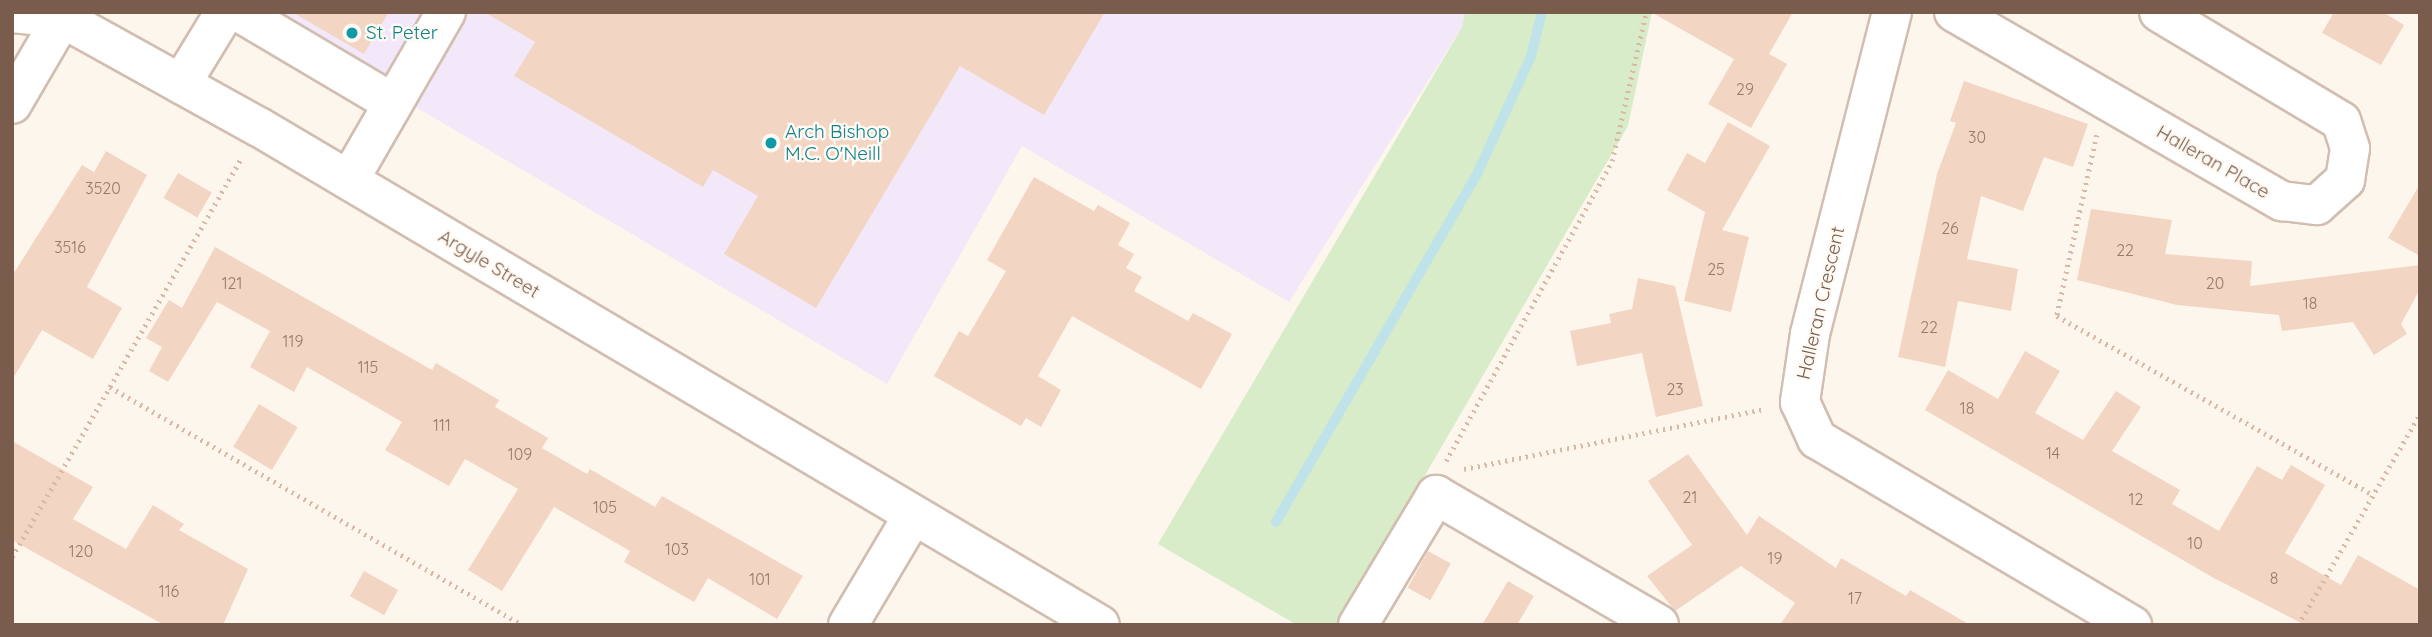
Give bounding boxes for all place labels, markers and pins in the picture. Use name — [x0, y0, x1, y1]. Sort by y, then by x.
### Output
place label: St. Peter — [366, 22, 438, 44]
marker: St. Peter — [344, 25, 360, 41]
place label: Arch Bishop M.C. O'Neill — [785, 121, 889, 165]
marker: Arch Bishop M.C. O'Neill — [763, 135, 779, 151]

